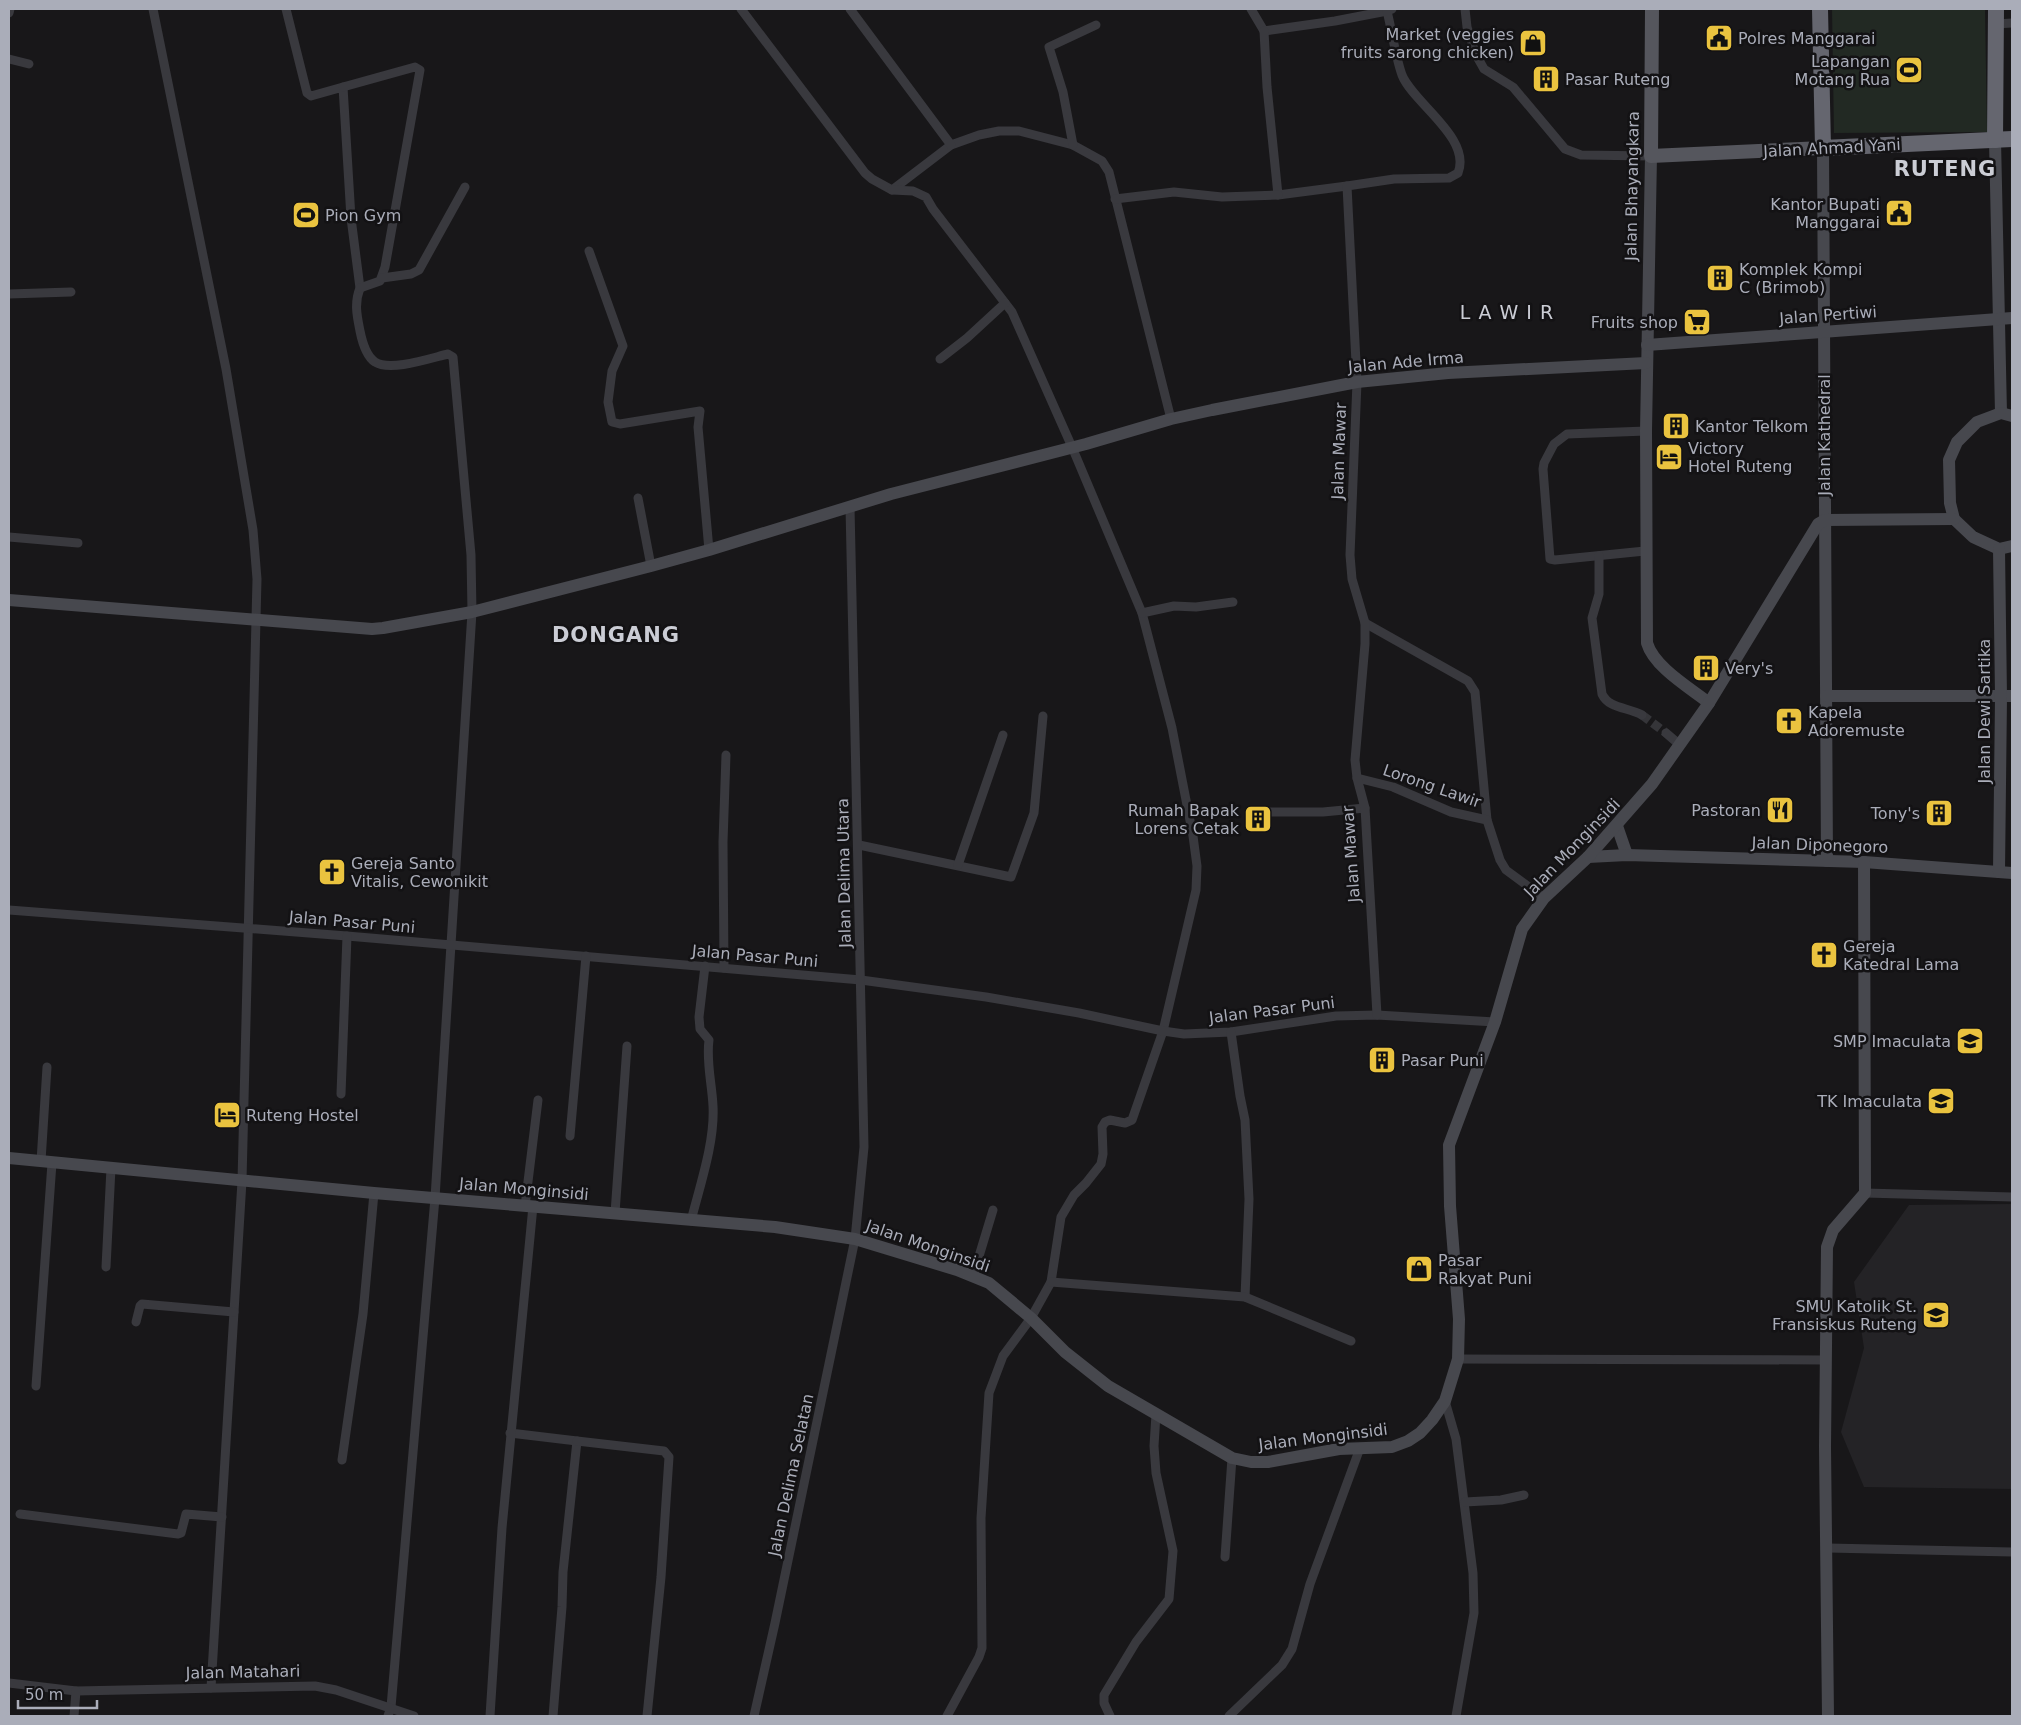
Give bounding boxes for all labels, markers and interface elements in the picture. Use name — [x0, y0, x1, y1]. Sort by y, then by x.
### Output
public building icon: Polres Manggarai — [1704, 23, 1734, 53]
place label: Market (veggies fruits sarong chicken) — [1341, 25, 1514, 62]
shop icon: Market (veggies fruits sarong chicken) — [1518, 28, 1548, 58]
place label: Polres Manggarai — [1738, 29, 1876, 48]
place label: Lapangan Motang Rua — [1795, 52, 1890, 89]
sports icon: Lapangan Motang Rua — [1894, 55, 1924, 85]
building icon: Pasar Ruteng — [1531, 64, 1561, 94]
place label: Pasar Ruteng — [1565, 70, 1671, 89]
street label: Jalan Bhayangkara — [1621, 111, 1643, 262]
street label: Jalan Ahmad Yani — [1762, 135, 1901, 161]
district label: RUTENG — [1894, 157, 1996, 181]
place label: Kantor Bupati Manggarai — [1770, 195, 1880, 232]
public building icon: Kantor Bupati Manggarai — [1884, 198, 1914, 228]
sports icon: Pion Gym — [291, 200, 321, 230]
place label: Pion Gym — [325, 206, 401, 225]
place label: Komplek Kompi C (Brimob) — [1739, 260, 1863, 297]
building icon: Komplek Kompi C (Brimob) — [1705, 263, 1735, 293]
district label: L A W I R — [1460, 301, 1554, 323]
street label: Jalan Pertiwi — [1778, 302, 1877, 328]
supermarket icon: Fruits shop — [1682, 307, 1712, 337]
place label: Fruits shop — [1591, 313, 1678, 332]
street label: Jalan Ade Irma — [1346, 347, 1465, 377]
street label: Jalan Kathedral — [1815, 374, 1834, 497]
street label: Jalan Mawar — [1328, 402, 1350, 501]
building icon: Kantor Telkom — [1661, 411, 1691, 441]
place label: Kantor Telkom — [1695, 417, 1808, 436]
place label: Victory Hotel Ruteng — [1688, 439, 1792, 476]
hotel icon: Victory Hotel Ruteng — [1654, 442, 1684, 472]
district label: DONGANG — [552, 623, 680, 647]
street label: Jalan Dewi Sartika — [1975, 639, 1994, 784]
building icon: Very's — [1691, 653, 1721, 683]
place label: Very's — [1725, 659, 1773, 678]
place label: Kapela Adoremuste — [1808, 703, 1905, 740]
church icon: Kapela Adoremuste — [1774, 706, 1804, 736]
street label: Lorong Lawir — [1380, 760, 1484, 812]
street label: Jalan Monginsidi — [1519, 795, 1624, 902]
restaurant icon: Pastoran — [1765, 795, 1795, 825]
street label: Jalan Delima Utara — [833, 798, 855, 949]
building icon: Tony's — [1924, 798, 1954, 828]
place label: Rumah Bapak Lorens Cetak — [1128, 801, 1240, 838]
place label: Pastoran — [1691, 801, 1761, 820]
building icon: Rumah Bapak Lorens Cetak — [1243, 804, 1273, 834]
street label: Jalan Mawar — [1338, 804, 1364, 904]
place label: Tony's — [1870, 804, 1920, 823]
street label: Jalan Diponegoro — [1750, 833, 1889, 857]
place label: Gereja Santo Vitalis, Cewonikit — [351, 854, 488, 891]
church icon: Gereja Santo Vitalis, Cewonikit — [317, 857, 347, 887]
street label: Jalan Pasar Puni — [287, 907, 416, 937]
place label: Gereja Katedral Lama — [1843, 937, 1959, 974]
church icon: Gereja Katedral Lama — [1809, 940, 1839, 970]
street label: Jalan Pasar Puni — [690, 941, 819, 971]
street label: Jalan Pasar Puni — [1207, 993, 1336, 1027]
school or university icon: SMP Imaculata — [1955, 1026, 1985, 1056]
place label: SMP Imaculata — [1833, 1032, 1951, 1051]
building icon: Pasar Puni — [1367, 1045, 1397, 1075]
place label: Pasar Puni — [1401, 1051, 1484, 1070]
school or university icon: TK Imaculata — [1926, 1086, 1956, 1116]
place label: TK Imaculata — [1816, 1092, 1922, 1111]
hotel icon: Ruteng Hostel — [212, 1100, 242, 1130]
place label: Ruteng Hostel — [246, 1106, 359, 1125]
street label: Jalan Monginsidi — [457, 1174, 590, 1204]
street label: Jalan Monginsidi — [863, 1216, 992, 1276]
place label: Pasar Rakyat Puni — [1438, 1251, 1532, 1288]
shop icon: Pasar Rakyat Puni — [1404, 1254, 1434, 1284]
place label: SMU Katolik St. Fransiskus Ruteng — [1772, 1297, 1917, 1334]
school or university icon: SMU Katolik St. Fransiskus Ruteng — [1921, 1300, 1951, 1330]
street label: Jalan Delima Selatan — [764, 1392, 818, 1559]
street label: Jalan Monginsidi — [1256, 1420, 1389, 1454]
street label: Jalan Matahari — [185, 1662, 300, 1683]
scale bar — [18, 1678, 96, 1710]
text: 50 m — [25, 1686, 63, 1704]

